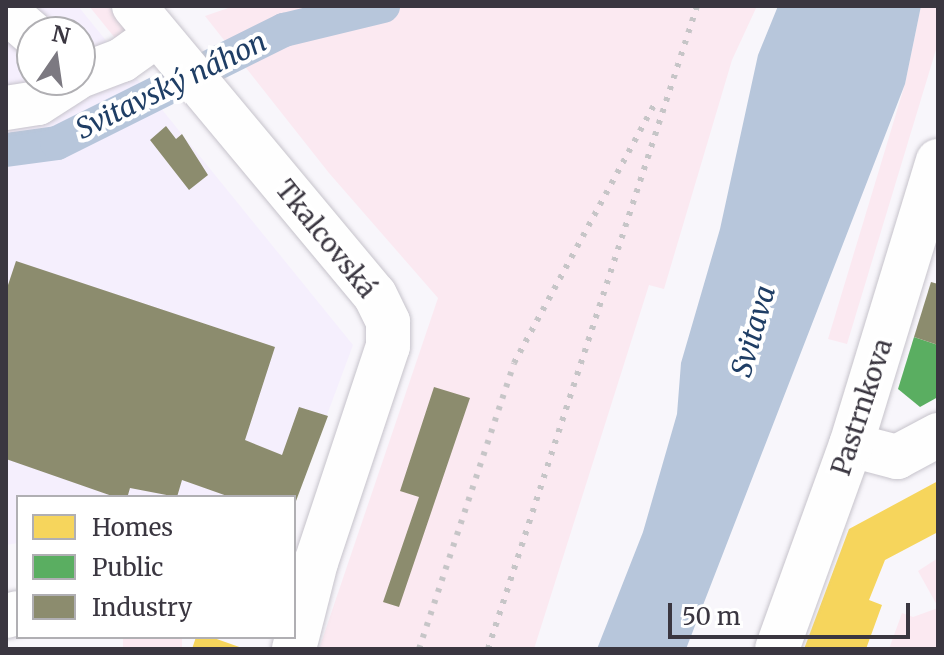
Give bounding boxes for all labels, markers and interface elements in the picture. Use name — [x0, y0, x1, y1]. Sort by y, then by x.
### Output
north arrow — [16, 16, 96, 96]
text: N — [49, 19, 73, 50]
water label: Svitavský náhon — [70, 24, 272, 146]
street label: Tkalcovská — [269, 174, 383, 304]
water label: Svitava — [724, 282, 782, 380]
street label: Pastrnkova — [825, 335, 899, 479]
legend — [16, 495, 296, 639]
text: Homes — [92, 512, 173, 543]
text: Public — [92, 552, 163, 583]
scale bar — [672, 587, 914, 637]
text: Industry — [92, 592, 192, 623]
text: 50 m — [682, 601, 741, 632]

